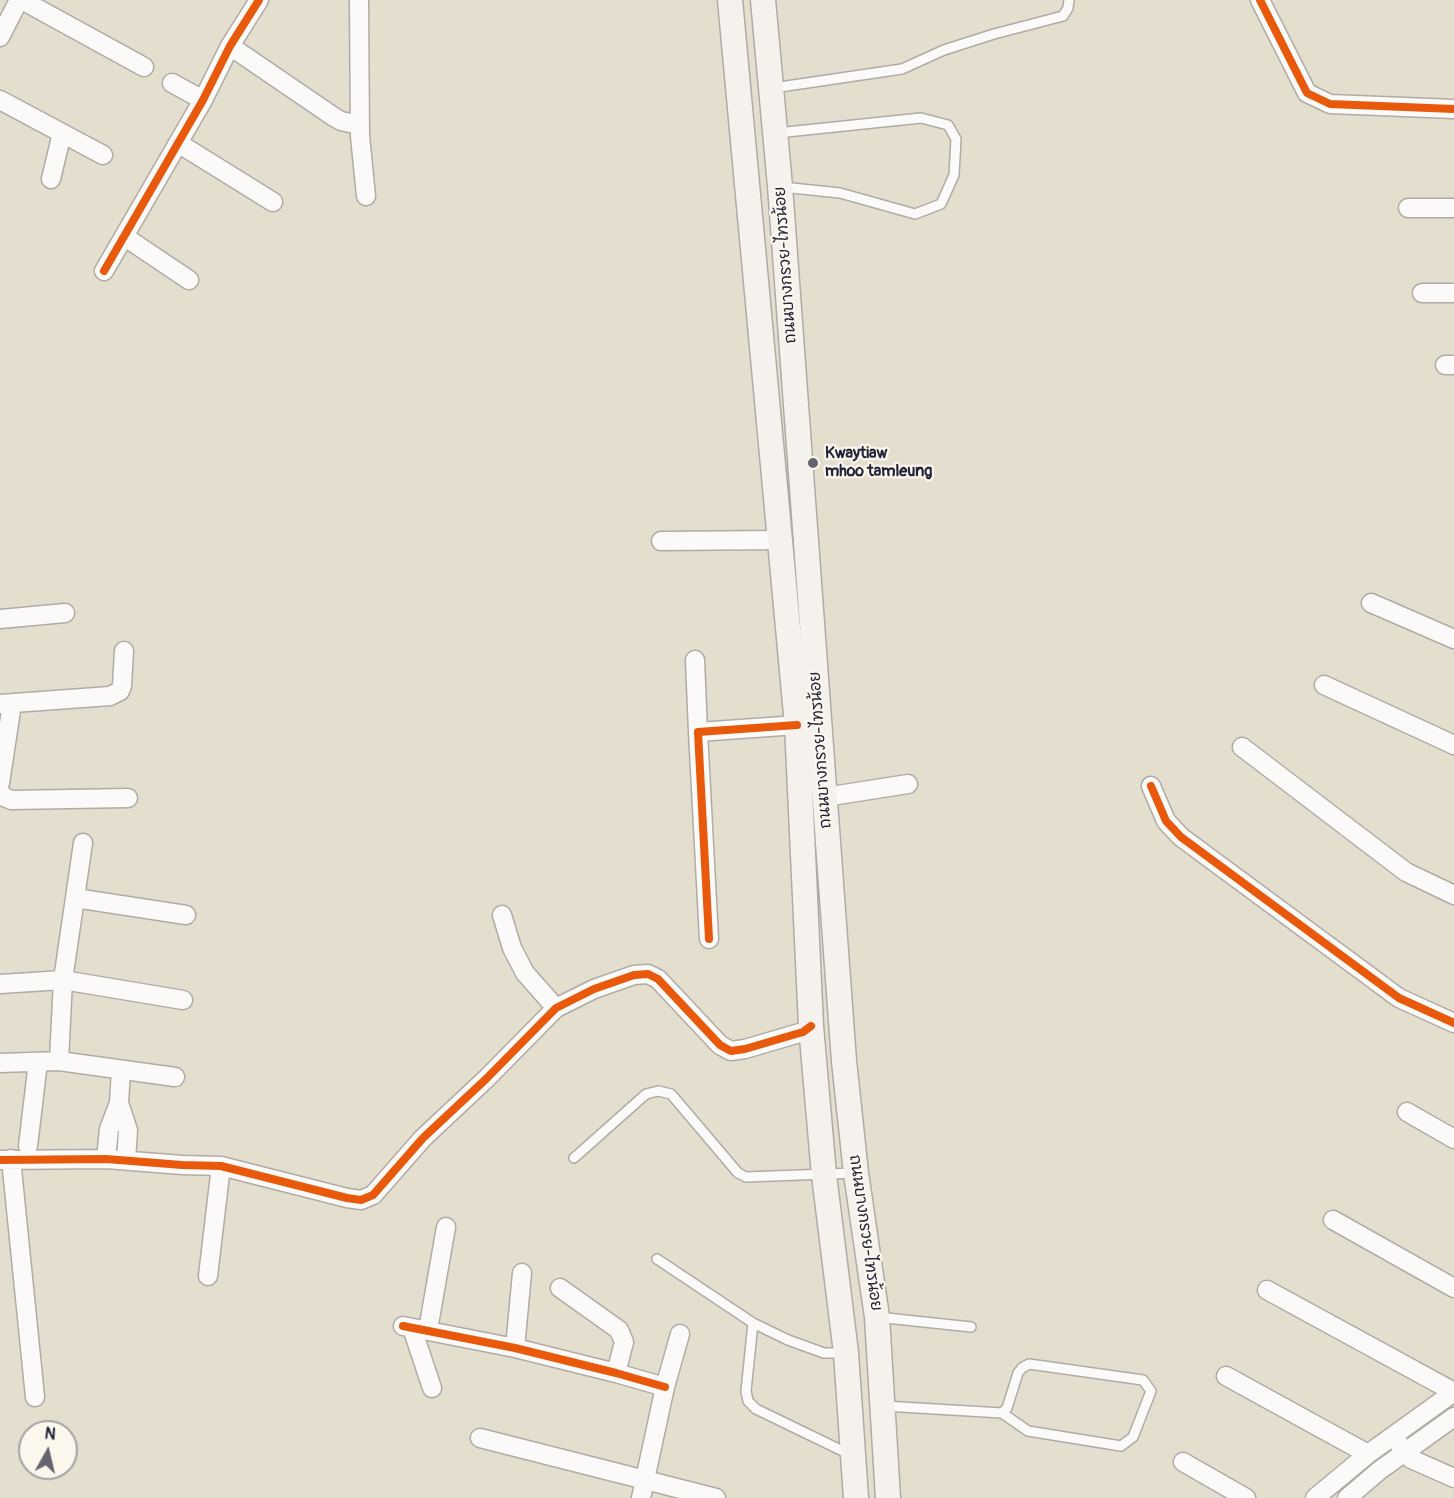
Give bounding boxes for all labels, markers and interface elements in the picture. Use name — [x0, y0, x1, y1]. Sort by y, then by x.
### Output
street label: ถนนบางกรวย-ไทรน้อย — [771, 186, 801, 344]
place label: Kwaytiaw mhoo tamleung — [825, 444, 932, 482]
marker: Kwaytiaw mhoo tamleung — [806, 456, 820, 470]
street label: ถนนบางกรวย-ไทรน้อย — [806, 671, 836, 829]
street label: ถนนบางกรวย-ไทรน้อย — [845, 1154, 885, 1312]
north arrow — [18, 1420, 78, 1480]
text: N — [43, 1423, 57, 1445]

